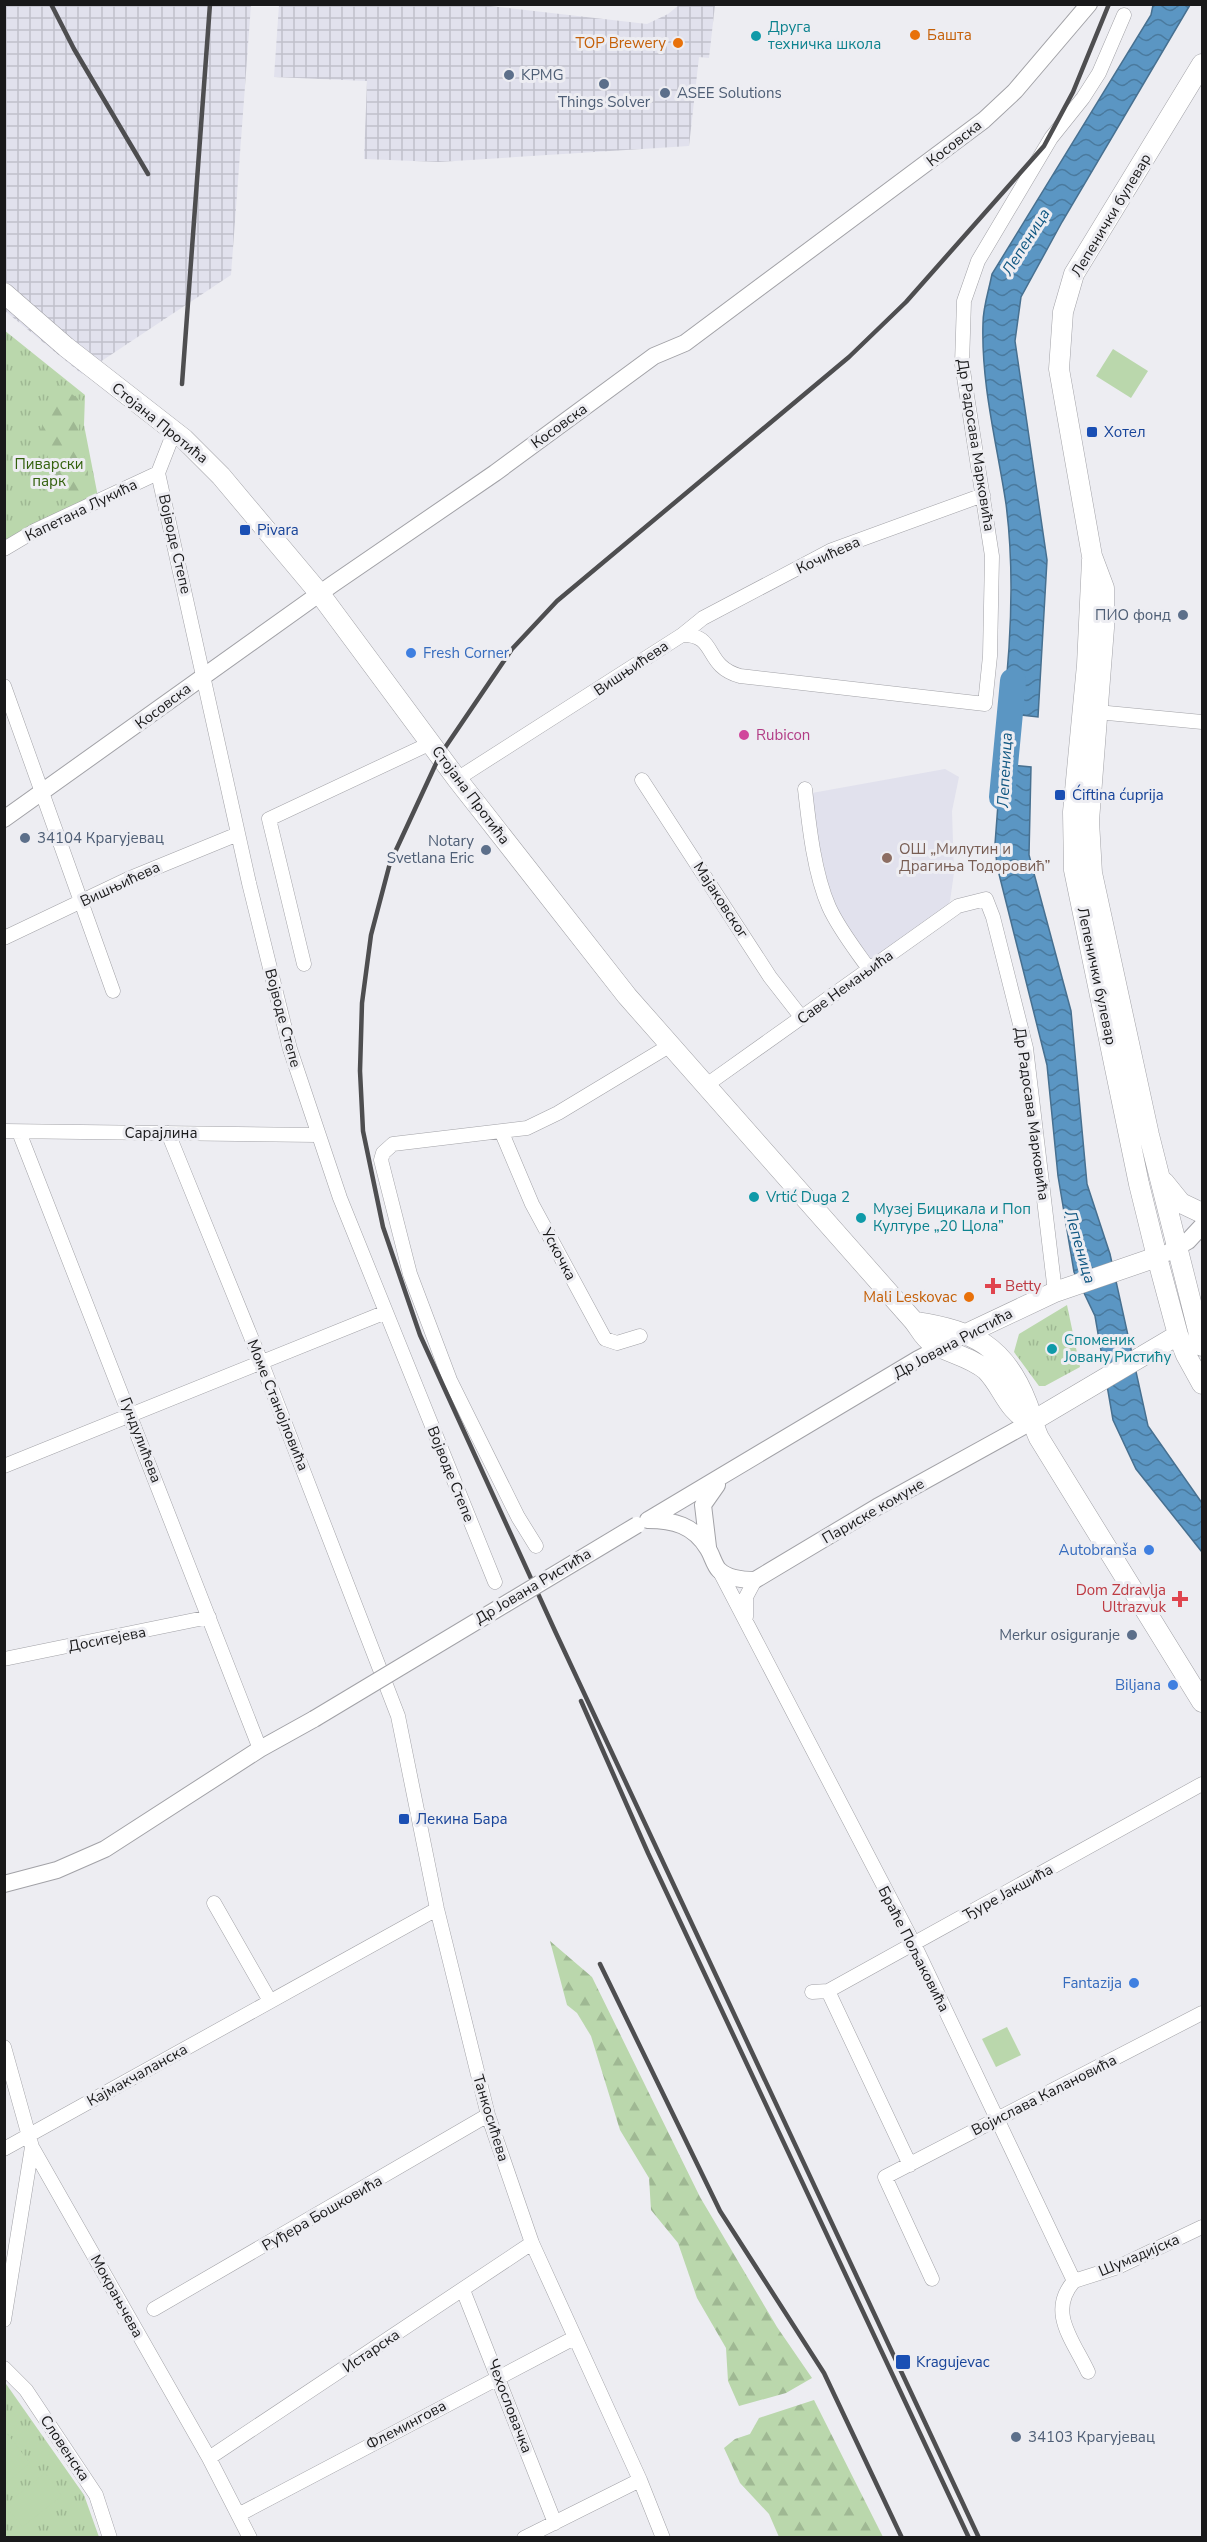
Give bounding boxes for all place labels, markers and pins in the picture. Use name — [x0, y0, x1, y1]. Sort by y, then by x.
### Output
place label: Друга техничка школа — [768, 17, 881, 54]
place label: Башта — [927, 25, 972, 45]
marker: Башта — [908, 28, 922, 42]
marker: Друга техничка школа — [749, 29, 763, 43]
place label: TOP Brewery — [575, 33, 666, 53]
marker: TOP Brewery — [671, 36, 685, 50]
place label: KPMG — [521, 65, 564, 85]
marker: KPMG — [502, 68, 516, 82]
marker: Things Solver — [597, 77, 611, 91]
place label: ASEE Solutions — [677, 83, 782, 103]
marker: ASEE Solutions — [658, 86, 672, 100]
place label: Things Solver — [558, 92, 651, 112]
place label: Хотел — [1104, 422, 1146, 442]
marker: Хотел — [1085, 425, 1099, 439]
place label: Pivara — [257, 520, 299, 540]
marker: Pivara — [238, 523, 252, 537]
place label: ПИО фонд — [1095, 605, 1171, 625]
marker: ПИО фонд — [1176, 608, 1190, 622]
place label: Fresh Corner — [423, 643, 510, 663]
marker: Fresh Corner — [404, 646, 418, 660]
place label: Rubicon — [756, 725, 810, 745]
marker: Rubicon — [737, 728, 751, 742]
place label: Ćiftina ćuprija — [1072, 784, 1164, 805]
marker: Ćiftina ćuprija — [1053, 788, 1067, 802]
place label: 34104 Крагујевац — [37, 828, 164, 848]
marker: 34104 Крагујевац — [18, 831, 32, 845]
place label: Notary Svetlana Eric — [387, 831, 474, 868]
place label: ОШ „Милутин и Драгиња Тодоровић” — [899, 839, 1051, 876]
marker: Notary Svetlana Eric — [479, 843, 493, 857]
marker: ОШ „Милутин и Драгиња Тодоровић” — [880, 851, 894, 865]
place label: Vrtić Duga 2 — [765, 1187, 850, 1207]
marker: Vrtić Duga 2 — [747, 1190, 761, 1204]
place label: Музеј Бицикала и Поп Културе „20 Цола” — [873, 1199, 1031, 1236]
marker: Музеј Бицикала и Поп Културе „20 Цола” — [854, 1211, 868, 1225]
place label: Betty — [1005, 1276, 1042, 1296]
marker: Betty — [986, 1279, 1000, 1293]
place label: Mali Leskovac — [863, 1287, 957, 1307]
marker: Mali Leskovac — [962, 1290, 976, 1304]
place label: Споменик Јовану Ристићу — [1063, 1330, 1171, 1367]
marker: Споменик Јовану Ристићу — [1045, 1342, 1059, 1356]
place label: Autobranša — [1058, 1540, 1137, 1560]
marker: Autobranša — [1142, 1543, 1156, 1557]
place label: Dom Zdravlja Ultrazvuk — [1076, 1580, 1166, 1617]
marker: Dom Zdravlja Ultrazvuk — [1171, 1590, 1189, 1608]
place label: Merkur osiguranje — [999, 1625, 1120, 1645]
marker: Merkur osiguranje — [1125, 1628, 1139, 1642]
place label: Biljana — [1115, 1675, 1161, 1695]
marker: Biljana — [1166, 1678, 1180, 1692]
place label: Лекина Бара — [416, 1809, 508, 1829]
marker: Лекина Бара — [397, 1812, 411, 1826]
place label: Fantazija — [1062, 1973, 1122, 1993]
marker: Fantazija — [1127, 1976, 1141, 1990]
place label: Kragujevac — [916, 2352, 990, 2372]
marker: Kragujevac — [894, 2353, 912, 2371]
place label: 34103 Крагујевац — [1028, 2427, 1155, 2447]
marker: 34103 Крагујевац — [1009, 2430, 1023, 2444]

